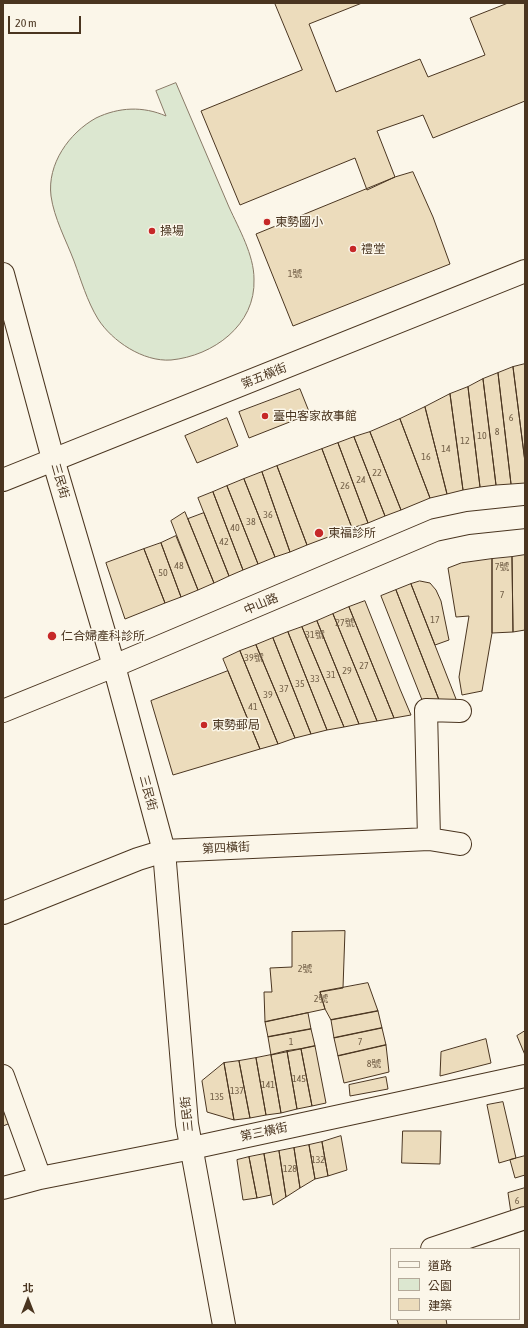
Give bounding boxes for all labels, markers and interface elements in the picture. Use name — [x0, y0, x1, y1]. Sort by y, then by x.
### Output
scale bar — [10, 8, 83, 34]
text: 20 m — [15, 16, 37, 30]
place label: 東勢國小 — [275, 215, 323, 229]
marker: 東勢國小 — [262, 217, 272, 227]
place label: 操場 — [160, 224, 184, 238]
marker: 操場 — [147, 226, 157, 236]
place label: 禮堂 — [361, 242, 385, 256]
marker: 禮堂 — [348, 244, 358, 254]
house number: 1號 — [288, 268, 302, 280]
street label: 第五橫街 — [239, 360, 289, 392]
place label: 臺中客家故事館 — [273, 409, 357, 423]
marker: 臺中客家故事館 — [260, 411, 270, 421]
house number: 6 — [509, 412, 513, 424]
house number: 8 — [495, 426, 499, 438]
house number: 10 — [477, 430, 487, 442]
house number: 12 — [460, 435, 470, 447]
house number: 14 — [441, 443, 451, 455]
house number: 16 — [421, 451, 431, 463]
street label: 三民街 — [48, 462, 72, 500]
house number: 22 — [372, 467, 382, 479]
house number: 24 — [356, 474, 366, 486]
house number: 26 — [340, 480, 350, 492]
house number: 36 — [263, 509, 273, 521]
house number: 38 — [246, 516, 256, 528]
house number: 40 — [230, 522, 240, 534]
place label: 東福診所 — [328, 526, 376, 540]
marker: 東福診所 — [313, 527, 325, 539]
house number: 42 — [219, 536, 229, 548]
house number: 48 — [174, 560, 184, 572]
house number: 7號 — [495, 561, 509, 573]
house number: 50 — [158, 567, 168, 579]
house number: 7 — [500, 589, 504, 601]
street label: 中山路 — [242, 590, 280, 618]
house number: 17 — [430, 614, 440, 626]
house number: 27號 — [335, 617, 355, 629]
place label: 仁合婦產科診所 — [61, 629, 145, 643]
house number: 31號 — [305, 629, 325, 641]
marker: 仁合婦產科診所 — [46, 630, 58, 642]
house number: 39號 — [244, 652, 264, 664]
house number: 27 — [359, 660, 369, 672]
house number: 29 — [342, 665, 352, 677]
house number: 31 — [326, 669, 336, 681]
house number: 33 — [310, 673, 320, 685]
house number: 35 — [295, 678, 305, 690]
house number: 37 — [279, 683, 289, 695]
house number: 39 — [263, 689, 273, 701]
house number: 41 — [248, 701, 258, 713]
place label: 東勢郵局 — [212, 718, 260, 732]
marker: 東勢郵局 — [199, 720, 209, 730]
street label: 三民街 — [136, 774, 160, 812]
street label: 第四橫街 — [202, 840, 250, 856]
house number: 2號 — [298, 963, 312, 975]
house number: 2號 — [314, 993, 328, 1005]
house number: 1 — [289, 1036, 293, 1048]
house number: 7 — [358, 1036, 362, 1048]
house number: 8號 — [367, 1058, 381, 1070]
house number: 145 — [292, 1073, 306, 1085]
house number: 141 — [261, 1079, 275, 1091]
house number: 137 — [230, 1085, 244, 1097]
house number: 135 — [210, 1091, 224, 1103]
street label: 三民街 — [178, 1095, 196, 1133]
street label: 第三橫街 — [239, 1120, 289, 1144]
house number: 132 — [311, 1154, 325, 1166]
house number: 128 — [283, 1163, 297, 1175]
house number: 6 — [515, 1195, 519, 1207]
legend — [390, 1248, 520, 1320]
text: 道路 — [428, 1259, 452, 1273]
text: 公園 — [428, 1279, 452, 1293]
north arrow — [8, 1280, 48, 1320]
text: 北 — [23, 1282, 34, 1294]
text: 建築 — [428, 1299, 452, 1313]

